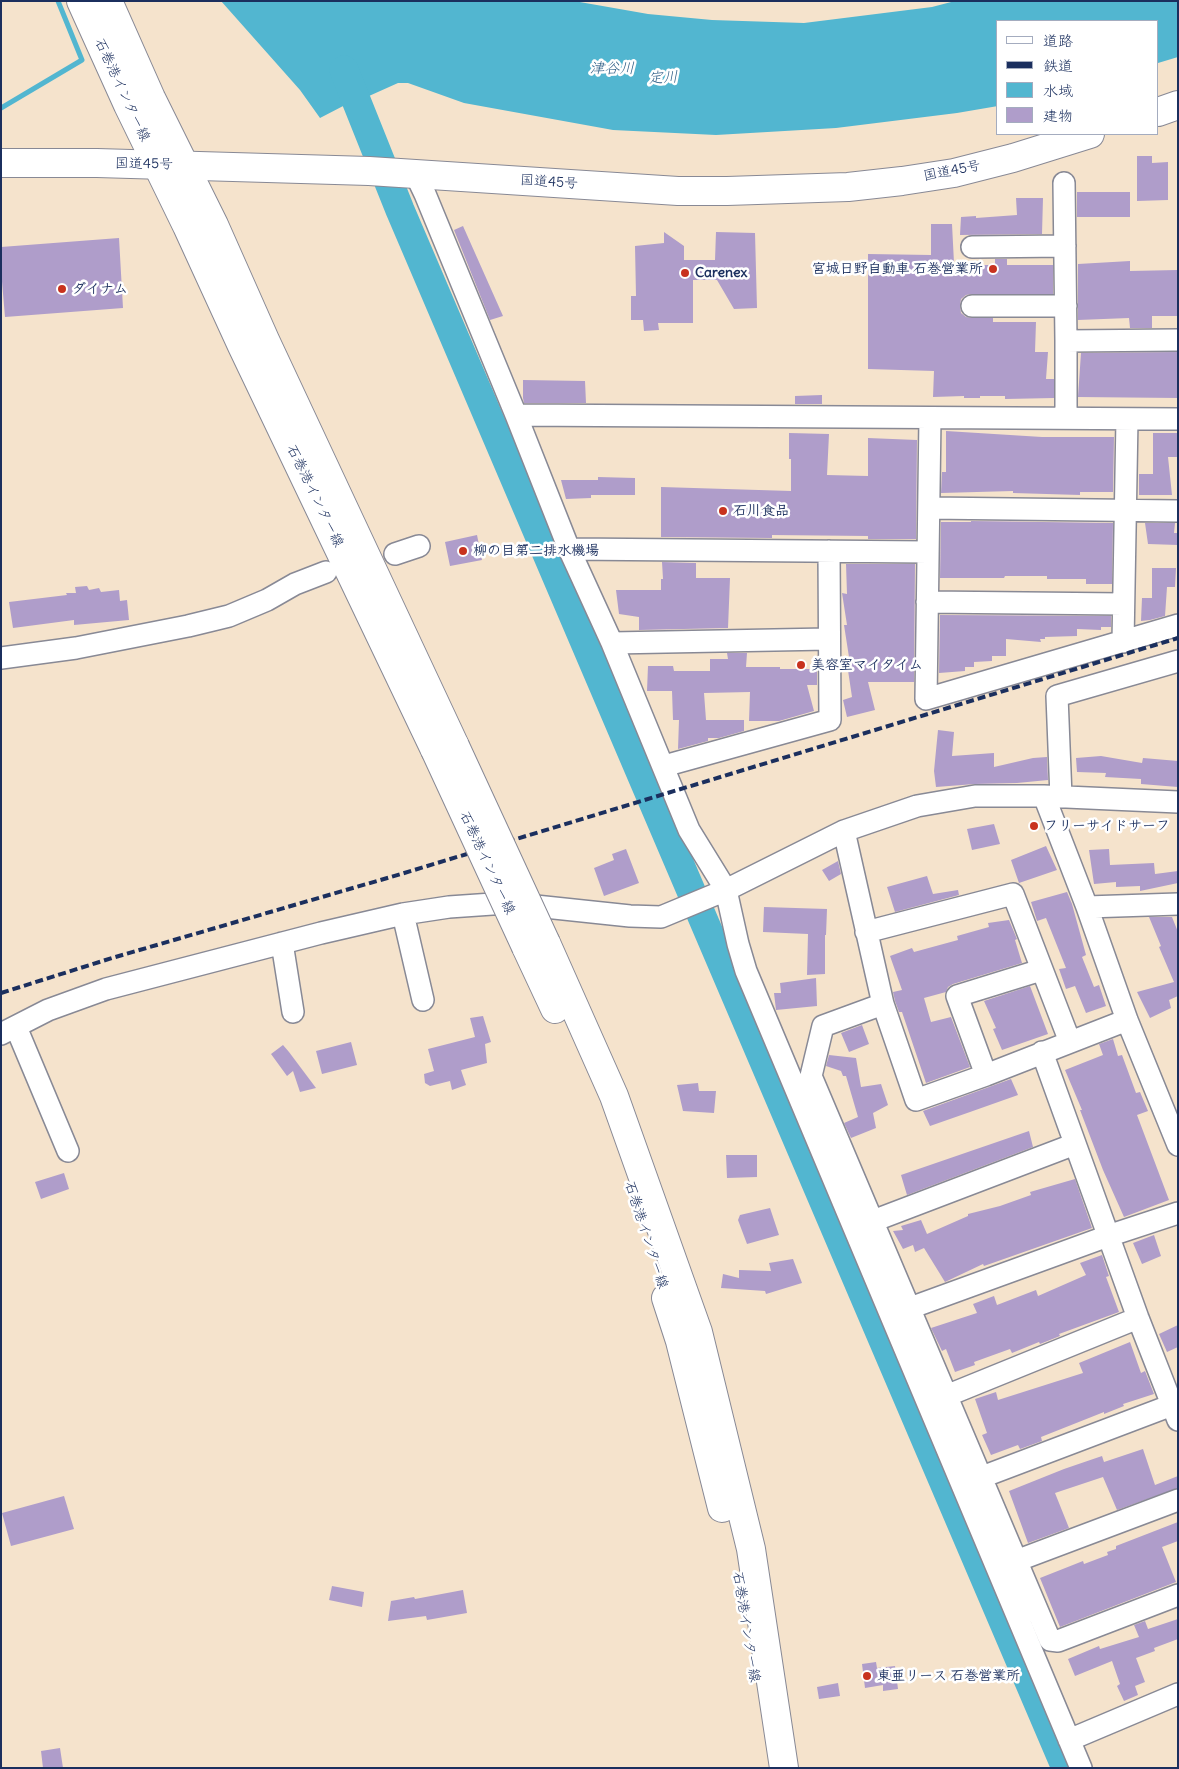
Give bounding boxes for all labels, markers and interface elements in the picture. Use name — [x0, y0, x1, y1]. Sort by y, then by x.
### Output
legend — [996, 20, 1159, 135]
text: 道路 — [1043, 31, 1073, 50]
street label: 石巻港インター線 — [91, 36, 153, 144]
text: 鉄道 — [1043, 56, 1073, 75]
water label: 津谷川 — [590, 60, 634, 78]
water label: 定川 — [648, 68, 678, 88]
text: 水域 — [1043, 81, 1073, 100]
text: 建物 — [1043, 106, 1073, 125]
street label: 国道45号 — [115, 155, 173, 173]
street label: 国道45号 — [922, 157, 982, 185]
street label: 国道45号 — [519, 172, 579, 192]
place label: 宮城日野自動車 石巻営業所 — [812, 261, 983, 277]
marker: 宮城日野自動車 石巻営業所 — [987, 263, 999, 275]
place label: Carenex — [695, 265, 747, 281]
marker: Carenex — [679, 267, 691, 279]
place label: ダイナム — [72, 281, 128, 297]
marker: ダイナム — [56, 283, 68, 295]
street label: 石巻港インター線 — [283, 442, 347, 550]
place label: 石川食品 — [733, 503, 789, 519]
marker: 石川食品 — [717, 505, 729, 517]
place label: 柳の目第二排水機場 — [473, 543, 599, 559]
marker: 柳の目第二排水機場 — [457, 545, 469, 557]
place label: 美容室マイタイム — [811, 657, 923, 673]
marker: 美容室マイタイム — [795, 659, 807, 671]
street label: 石巻港インター線 — [456, 809, 518, 917]
place label: フリーサイドサーフ — [1044, 818, 1170, 834]
marker: フリーサイドサーフ — [1028, 820, 1040, 832]
street label: 石巻港インター線 — [621, 1179, 671, 1291]
street label: 石巻港インター線 — [729, 1570, 763, 1684]
place label: 東亜リース 石巻営業所 — [877, 1668, 1020, 1684]
marker: 東亜リース 石巻営業所 — [861, 1670, 873, 1682]

